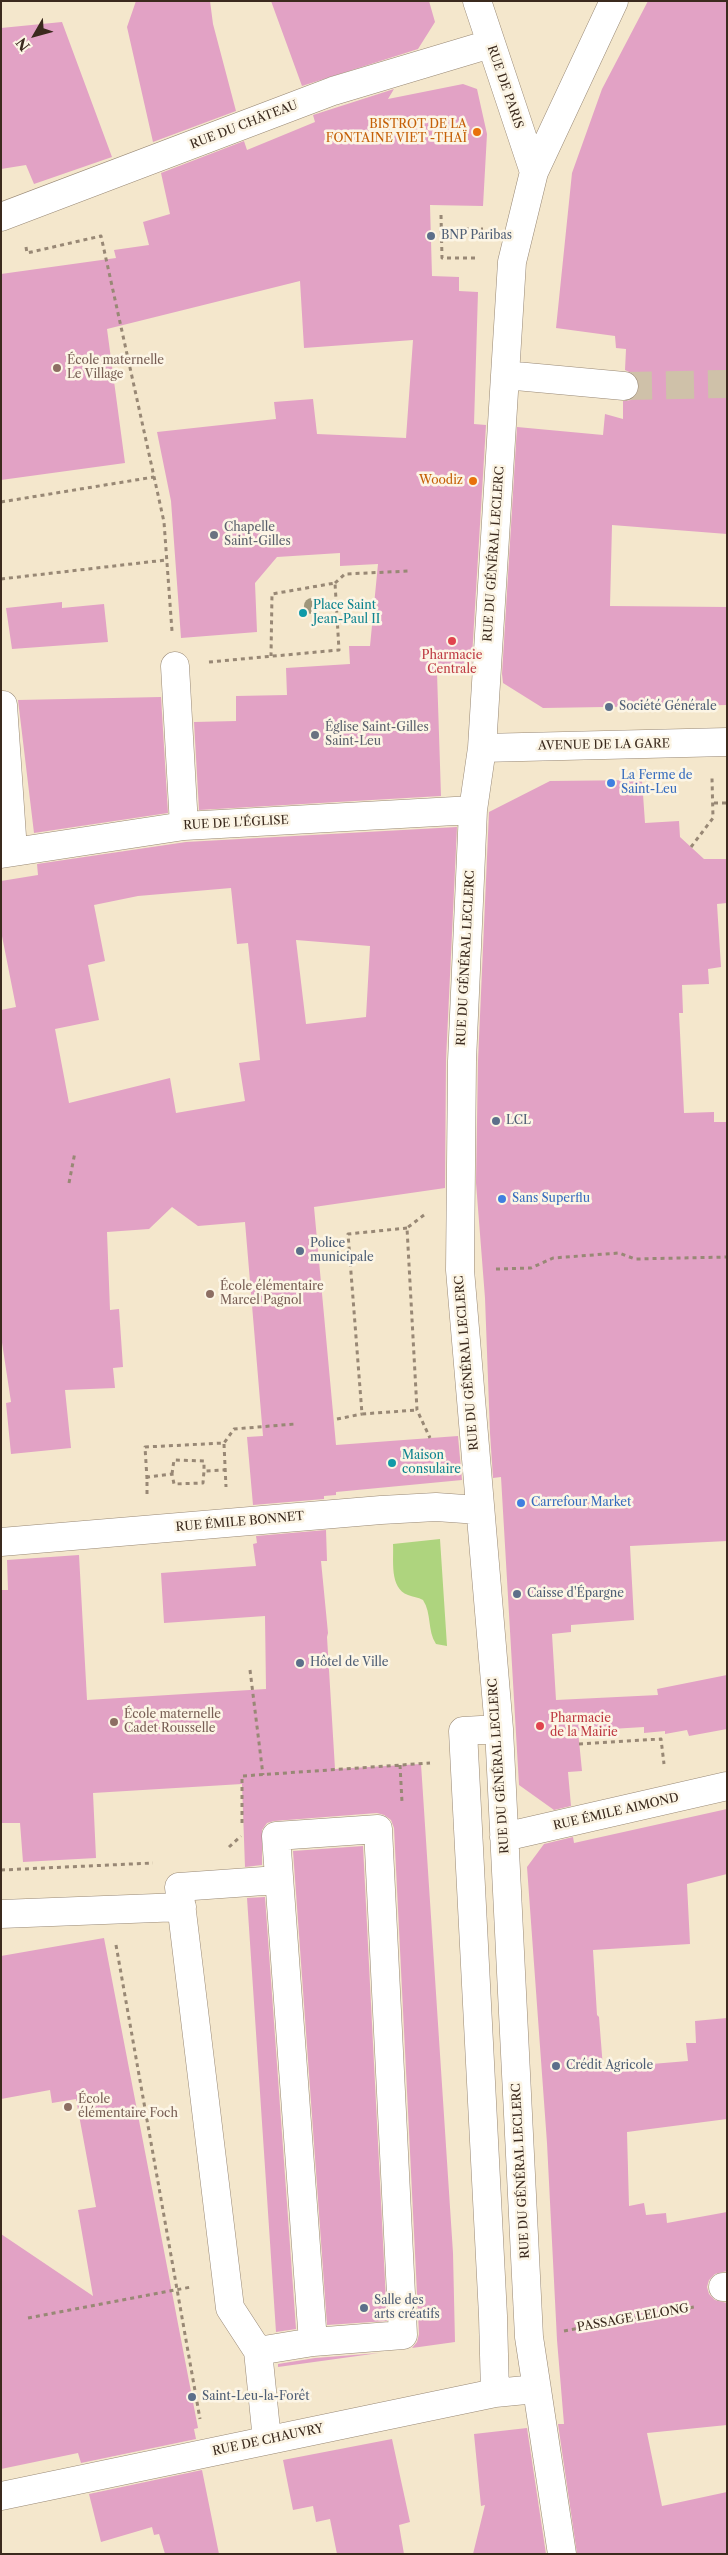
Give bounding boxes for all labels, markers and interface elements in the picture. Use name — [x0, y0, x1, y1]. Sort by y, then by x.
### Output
north arrow — [10, 10, 60, 60]
text: N — [12, 34, 34, 55]
street label: RUE DE PARIS — [484, 43, 526, 131]
street label: RUE DU CHÂTEAU — [188, 98, 300, 152]
place label: BISTROT DE LA FONTAINE VIET -THAÏ — [326, 118, 467, 146]
marker: BISTROT DE LA FONTAINE VIET -THAÏ — [471, 126, 483, 138]
place label: BNP Paribas — [441, 229, 512, 243]
marker: BNP Paribas — [425, 230, 437, 242]
place label: École maternelle Le Village — [67, 354, 164, 382]
marker: École maternelle Le Village — [51, 362, 63, 374]
street label: RUE DU GÉNÉRAL LECLERC — [481, 466, 507, 642]
place label: Woodiz — [419, 474, 463, 488]
marker: Woodiz — [467, 475, 479, 487]
place label: Chapelle Saint-Gilles — [224, 521, 291, 549]
marker: Chapelle Saint-Gilles — [208, 529, 220, 541]
place label: Place Saint Jean-Paul II — [313, 599, 380, 627]
marker: Place Saint Jean-Paul II — [297, 607, 309, 619]
marker: Pharmacie Centrale — [446, 635, 458, 647]
place label: Pharmacie Centrale — [422, 649, 482, 677]
place label: Société Générale — [619, 700, 717, 714]
marker: Société Générale — [603, 701, 615, 713]
place label: Église Saint-Gilles Saint-Leu — [325, 721, 429, 749]
marker: Église Saint-Gilles Saint-Leu — [309, 729, 321, 741]
street label: AVENUE DE LA GARE — [538, 737, 670, 753]
place label: La Ferme de Saint-Leu — [621, 769, 693, 797]
marker: La Ferme de Saint-Leu — [605, 777, 617, 789]
street label: RUE DE L'ÉGLISE — [183, 813, 289, 833]
street label: RUE DU GÉNÉRAL LECLERC — [454, 870, 478, 1046]
place label: LCL — [506, 1114, 531, 1128]
marker: LCL — [490, 1115, 502, 1127]
place label: Sans Superflu — [512, 1192, 590, 1206]
marker: Sans Superflu — [496, 1193, 508, 1205]
place label: Police municipale — [310, 1237, 374, 1265]
marker: Police municipale — [294, 1245, 306, 1257]
street label: RUE DU GÉNÉRAL LECLERC — [452, 1275, 482, 1451]
place label: École élémentaire Marcel Pagnol — [220, 1280, 324, 1308]
marker: École élémentaire Marcel Pagnol — [204, 1288, 216, 1300]
place label: Maison consulaire — [402, 1449, 461, 1477]
marker: Maison consulaire — [386, 1457, 398, 1469]
place label: Carrefour Market — [531, 1496, 631, 1510]
marker: Carrefour Market — [515, 1497, 527, 1509]
street label: RUE ÉMILE BONNET — [175, 1509, 305, 1535]
place label: Caisse d'Épargne — [527, 1587, 624, 1601]
marker: Caisse d'Épargne — [511, 1588, 523, 1600]
place label: Hôtel de Ville — [310, 1656, 388, 1670]
marker: Hôtel de Ville — [294, 1657, 306, 1669]
street label: RUE DU GÉNÉRAL LECLERC — [486, 1678, 512, 1854]
place label: École maternelle Cadet Rousselle — [124, 1708, 221, 1736]
place label: Pharmacie de la Mairie — [550, 1712, 618, 1740]
marker: École maternelle Cadet Rousselle — [108, 1716, 120, 1728]
marker: Pharmacie de la Mairie — [534, 1720, 546, 1732]
street label: RUE ÉMILE AIMOND — [552, 1791, 680, 1833]
place label: Crédit Agricole — [566, 2059, 653, 2073]
marker: Crédit Agricole — [550, 2060, 562, 2072]
street label: RUE DU GÉNÉRAL LECLERC — [509, 2083, 533, 2259]
place label: École élémentaire Foch — [78, 2093, 178, 2121]
marker: École élémentaire Foch — [62, 2101, 74, 2113]
place label: Salle des arts créatifs — [374, 2294, 440, 2322]
street label: PASSAGE LELONG — [576, 2301, 690, 2335]
marker: Salle des arts créatifs — [358, 2302, 370, 2314]
place label: Saint-Leu-la-Forêt — [202, 2390, 310, 2404]
marker: Saint-Leu-la-Forêt — [186, 2391, 198, 2403]
street label: RUE DE CHAUVRY — [211, 2421, 325, 2459]

